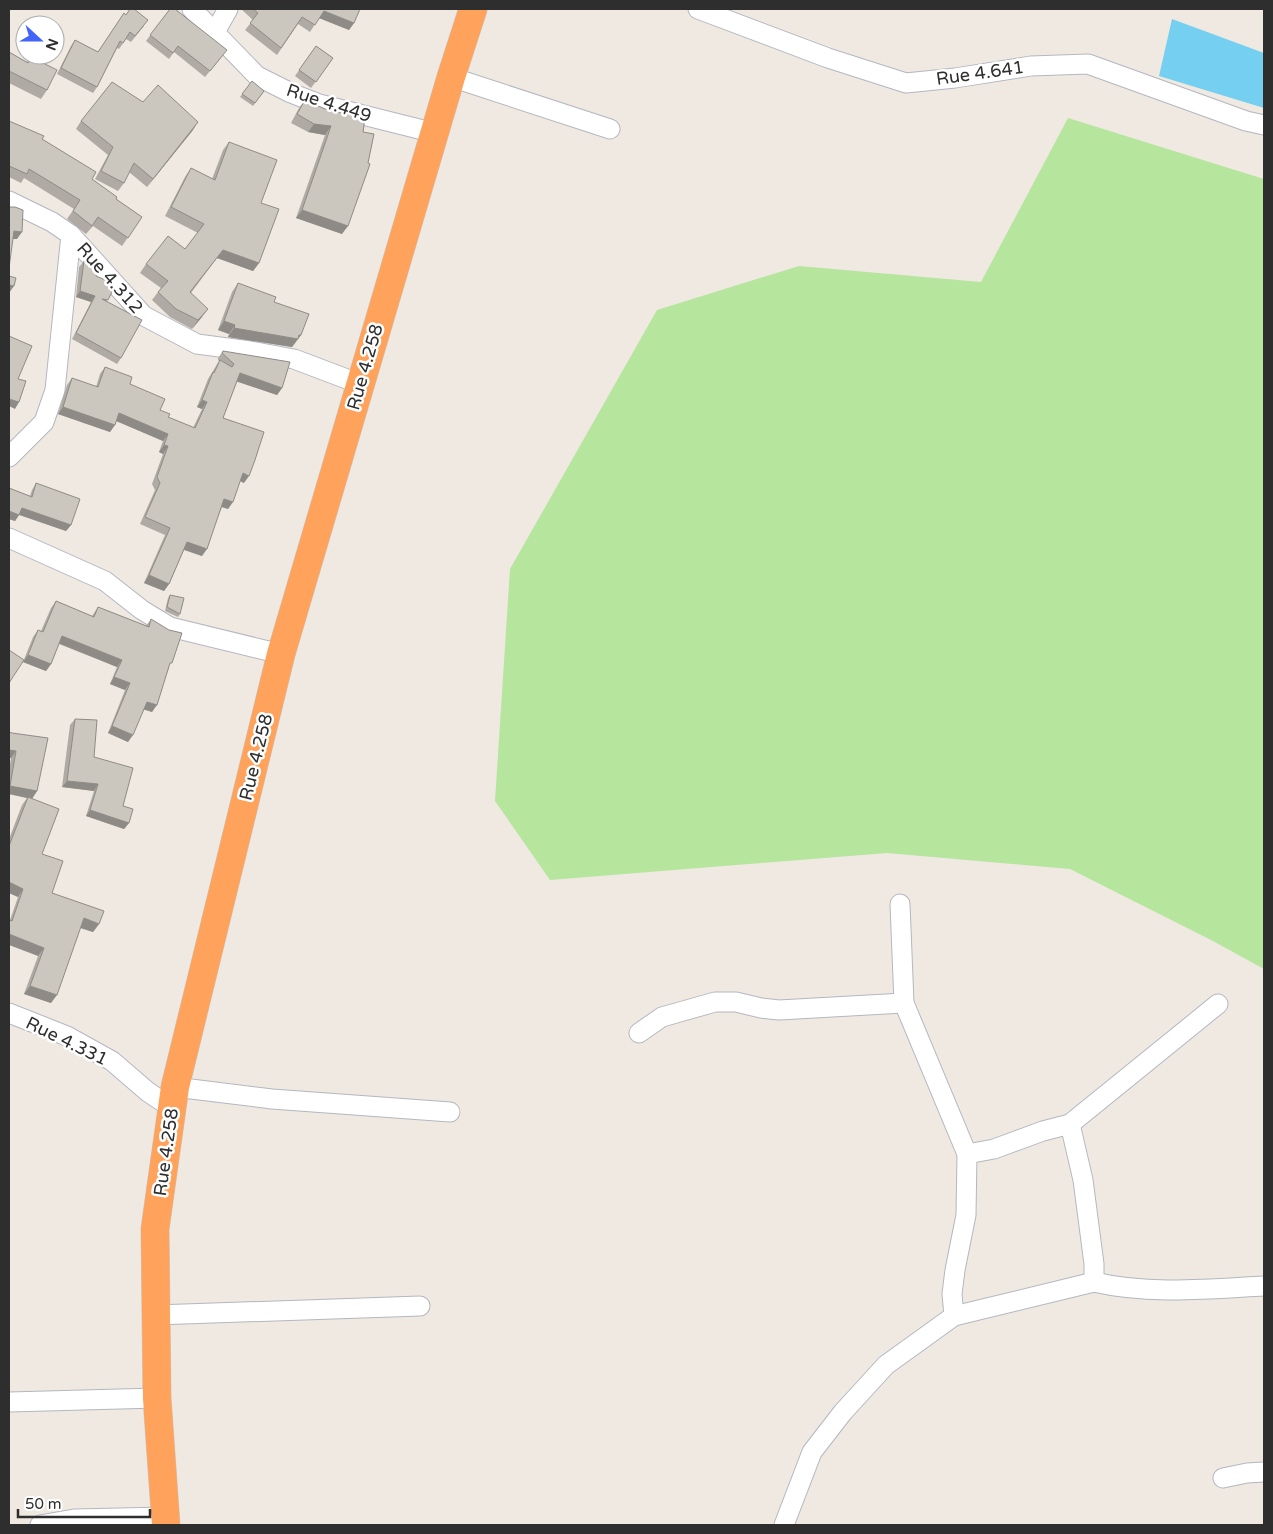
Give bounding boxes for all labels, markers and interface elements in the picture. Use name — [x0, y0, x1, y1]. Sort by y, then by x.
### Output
north arrow — [15, 15, 65, 65]
text: N — [42, 36, 62, 53]
street label: Rue 4.641 — [935, 56, 1025, 90]
street label: Rue 4.449 — [284, 79, 374, 127]
street label: Rue 4.312 — [72, 238, 148, 318]
street label: Rue 4.258 — [342, 321, 388, 413]
street label: Rue 4.258 — [235, 711, 277, 803]
street label: Rue 4.331 — [22, 1012, 112, 1070]
street label: Rue 4.258 — [149, 1107, 183, 1197]
scale bar — [18, 1486, 150, 1518]
text: 50 m — [25, 1495, 62, 1513]

